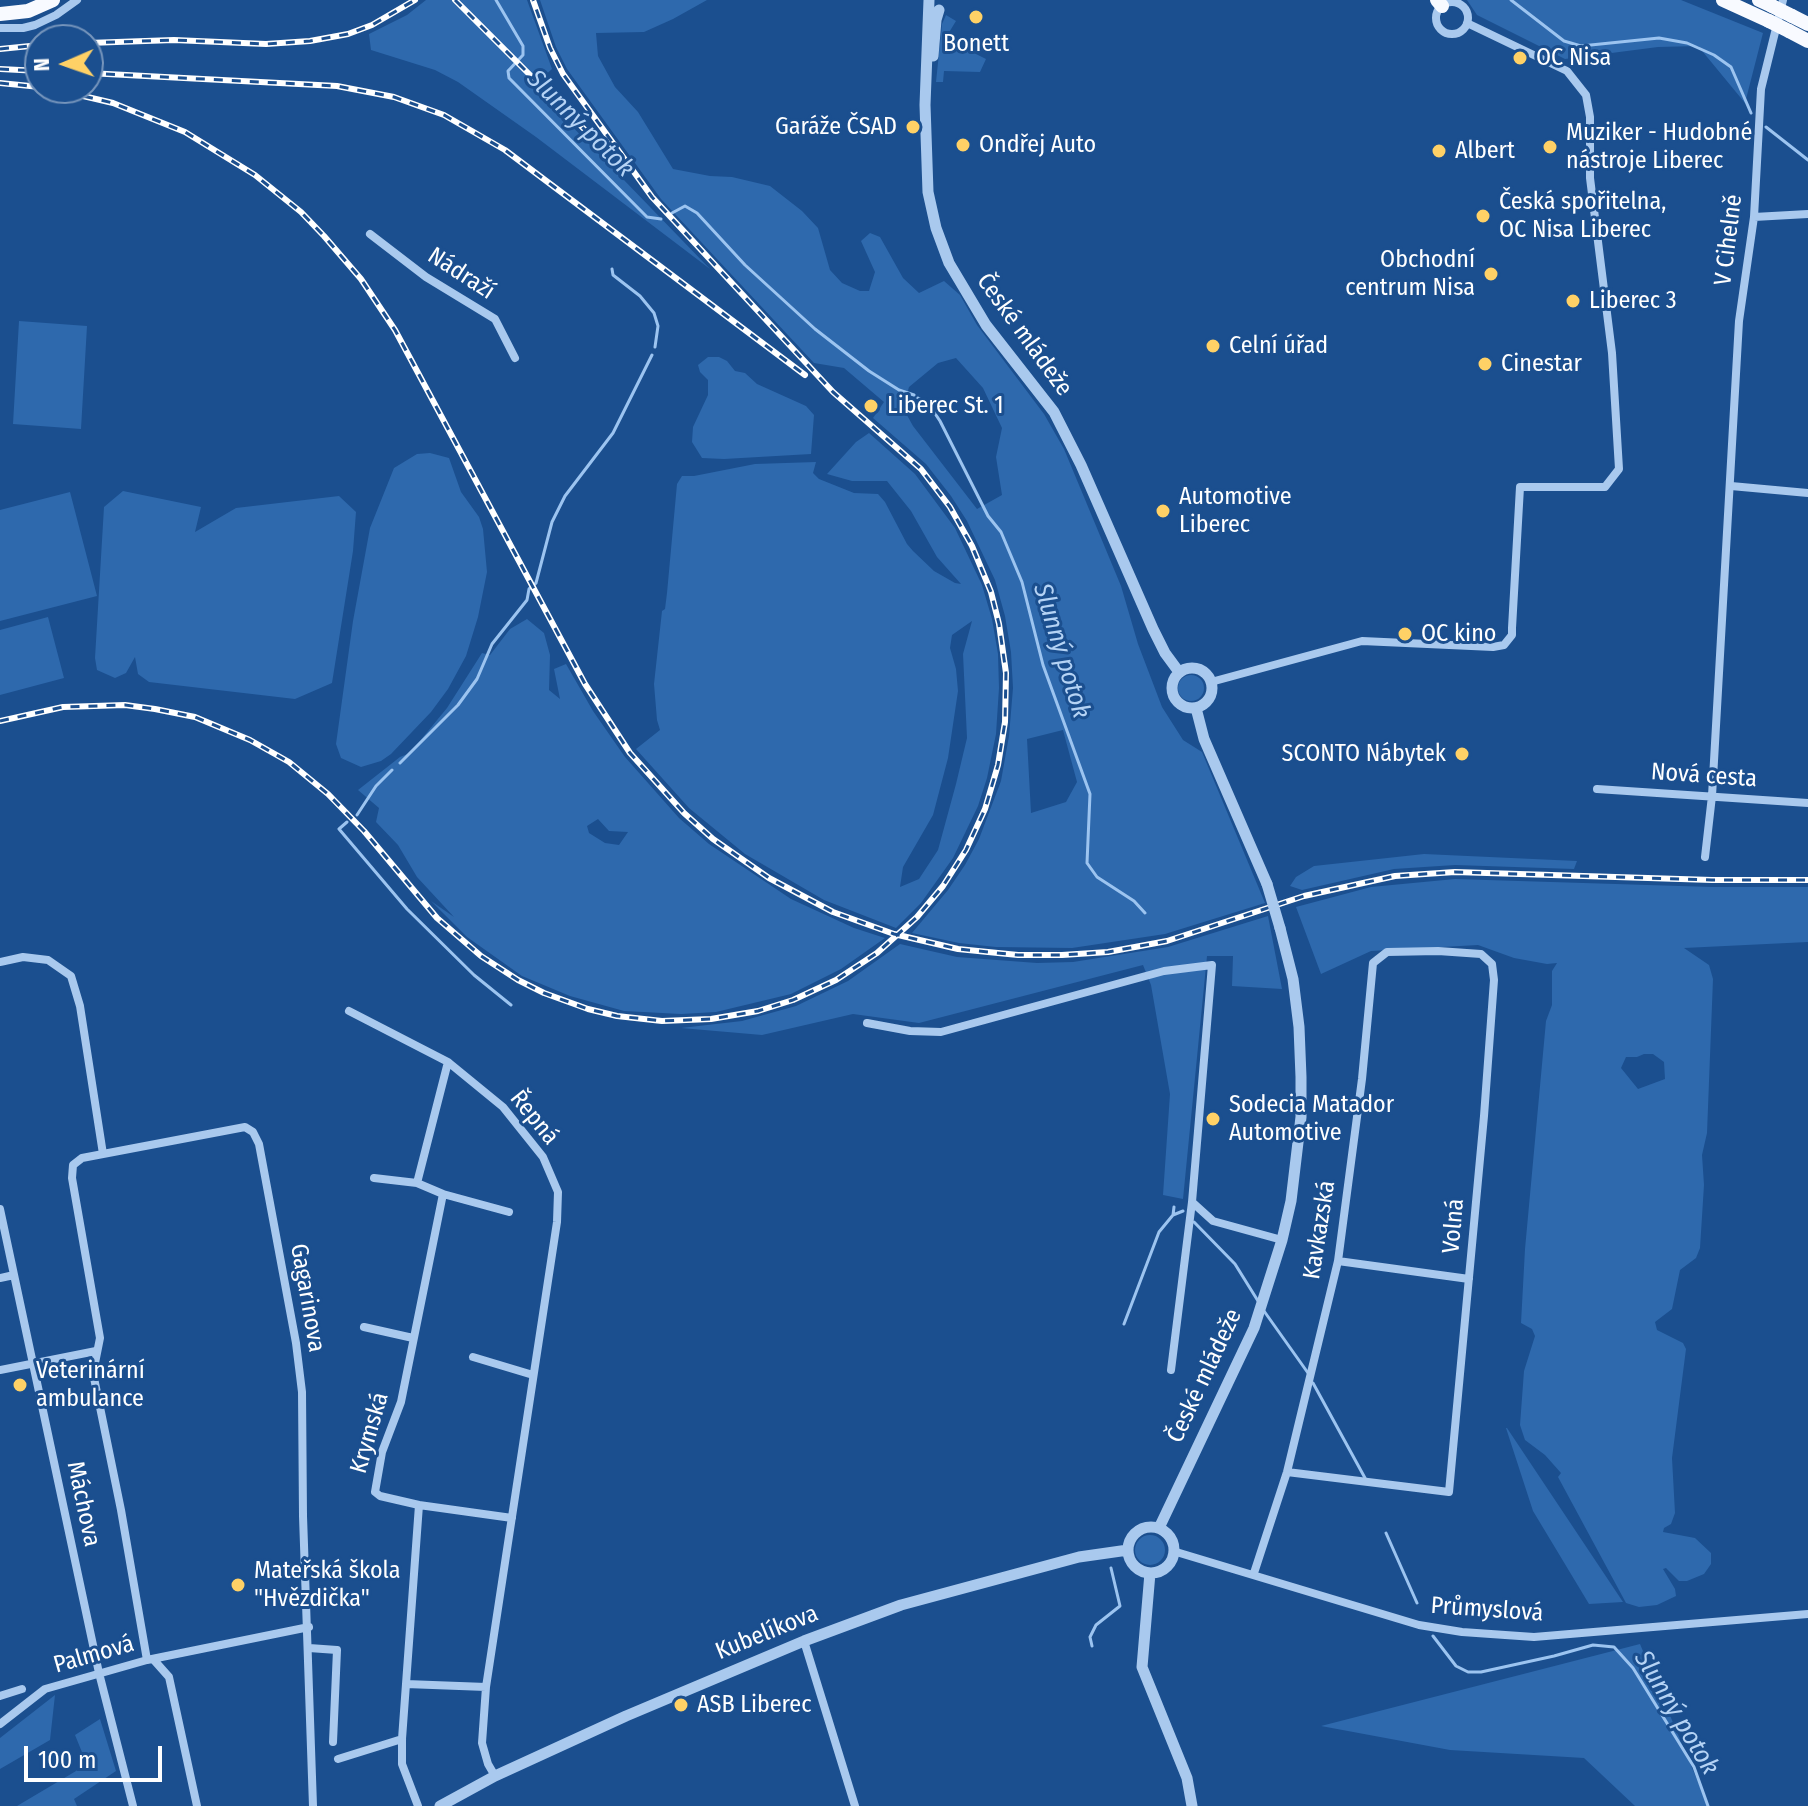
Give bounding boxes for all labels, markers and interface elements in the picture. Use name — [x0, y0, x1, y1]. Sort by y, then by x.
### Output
marker: Bonett — [967, 8, 985, 26]
north arrow — [24, 24, 104, 104]
place label: Bonett — [943, 30, 1009, 58]
place label: OC Nisa — [1536, 44, 1611, 72]
marker: OC Nisa — [1511, 49, 1529, 67]
text: N — [28, 58, 55, 72]
water label: Slunný potok — [520, 64, 640, 184]
place label: Garáže ČSAD — [775, 113, 897, 141]
marker: Garáže ČSAD — [904, 118, 922, 136]
place label: Muziker - Hudobné nástroje Liberec — [1566, 119, 1752, 175]
place label: Ondřej Auto — [979, 131, 1096, 159]
marker: Ondřej Auto — [954, 136, 972, 154]
place label: Albert — [1455, 137, 1515, 165]
marker: Muziker - Hudobné nástroje Liberec — [1541, 138, 1559, 156]
marker: Albert — [1430, 142, 1448, 160]
place label: Česká spořitelna, OC Nisa Liberec — [1499, 188, 1666, 244]
street label: V Cihelně — [1709, 193, 1749, 287]
marker: Česká spořitelna, OC Nisa Liberec — [1474, 207, 1492, 225]
street label: Nádraží — [422, 242, 500, 306]
place label: Obchodní centrum Nisa — [1345, 246, 1475, 302]
marker: Obchodní centrum Nisa — [1482, 265, 1500, 283]
street label: České mládeže — [970, 268, 1078, 402]
place label: Liberec 3 — [1589, 287, 1677, 315]
marker: Liberec 3 — [1564, 292, 1582, 310]
place label: Celní úřad — [1229, 332, 1328, 360]
marker: Celní úřad — [1204, 337, 1222, 355]
place label: Cinestar — [1501, 350, 1582, 378]
marker: Cinestar — [1476, 355, 1494, 373]
place label: Liberec St. 1 — [887, 392, 1004, 420]
marker: Liberec St. 1 — [862, 397, 880, 415]
place label: Automotive Liberec — [1179, 483, 1292, 539]
marker: Automotive Liberec — [1154, 502, 1172, 520]
water label: Slunný potok — [1026, 580, 1096, 722]
place label: OC kino — [1421, 620, 1496, 648]
marker: OC kino — [1396, 625, 1414, 643]
place label: SCONTO Nábytek — [1282, 740, 1446, 768]
marker: SCONTO Nábytek — [1453, 745, 1471, 763]
street label: Nová cesta — [1650, 758, 1758, 794]
street label: Řepná — [503, 1085, 565, 1151]
place label: Sodecia Matador Automotive — [1229, 1091, 1394, 1147]
marker: Sodecia Matador Automotive — [1204, 1110, 1222, 1128]
street label: Kavkazská — [1298, 1179, 1342, 1281]
street label: Volná — [1437, 1197, 1471, 1255]
street label: Gagarinova — [283, 1242, 331, 1354]
street label: České mládeže — [1161, 1304, 1249, 1448]
place label: Veterinární ambulance — [36, 1357, 145, 1413]
marker: Veterinární ambulance — [11, 1376, 29, 1394]
street label: Krymská — [345, 1389, 395, 1477]
street label: Máchova — [60, 1459, 106, 1549]
place label: Mateřská škola "Hvězdička" — [254, 1557, 400, 1613]
marker: Mateřská škola "Hvězdička" — [229, 1576, 247, 1594]
street label: Průmyslová — [1430, 1592, 1544, 1628]
street label: Kubelíkova — [712, 1599, 822, 1667]
street label: Palmová — [50, 1630, 138, 1680]
water label: Slunný potok — [1627, 1645, 1725, 1781]
place label: ASB Liberec — [697, 1691, 811, 1719]
marker: ASB Liberec — [672, 1696, 690, 1714]
scale bar — [28, 1730, 166, 1780]
text: 100 m — [38, 1746, 96, 1774]

